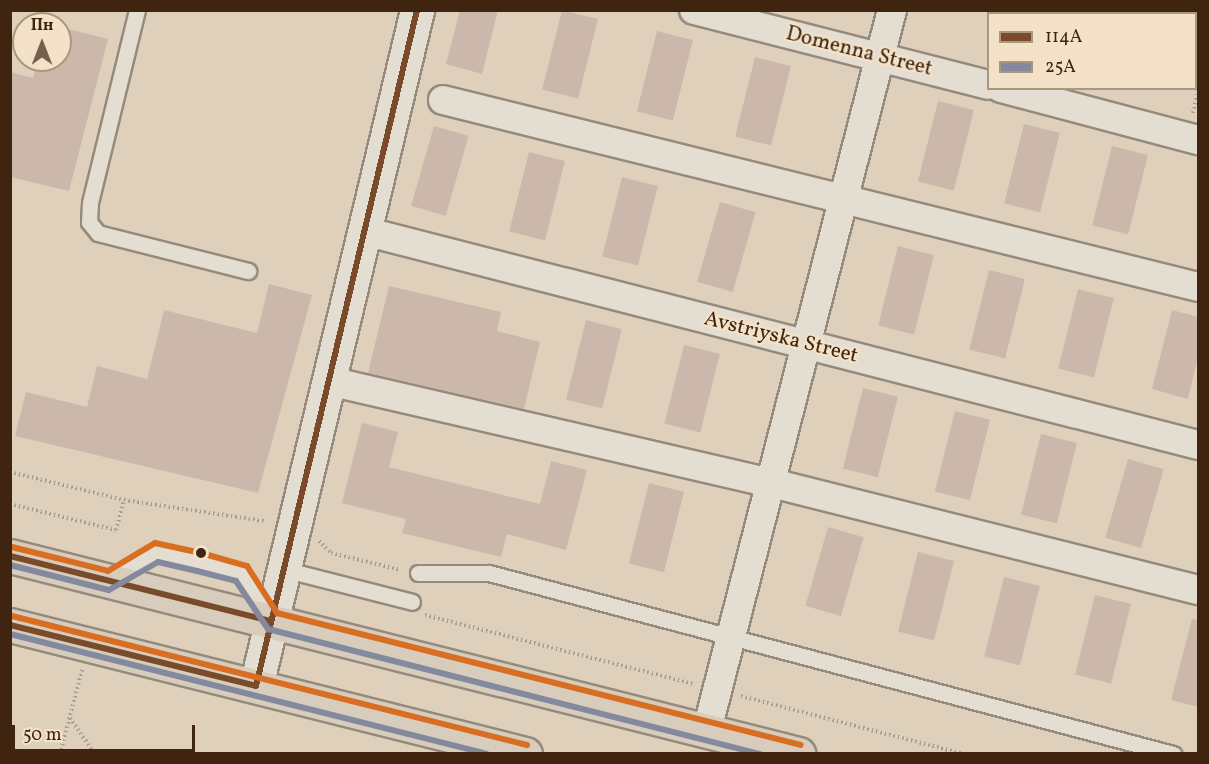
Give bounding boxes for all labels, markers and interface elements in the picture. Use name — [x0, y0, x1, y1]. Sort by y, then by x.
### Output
north arrow — [12, 12, 72, 72]
legend — [987, 12, 1197, 90]
text: Пн — [31, 15, 53, 37]
street label: Domenna Street — [783, 22, 935, 82]
text: 114А — [1045, 25, 1082, 50]
text: 25А — [1045, 55, 1076, 80]
street label: Avstriyska Street — [702, 307, 860, 369]
unlabelled marker — [195, 547, 207, 559]
scale bar — [15, 713, 198, 751]
text: 50 m — [23, 723, 62, 748]

